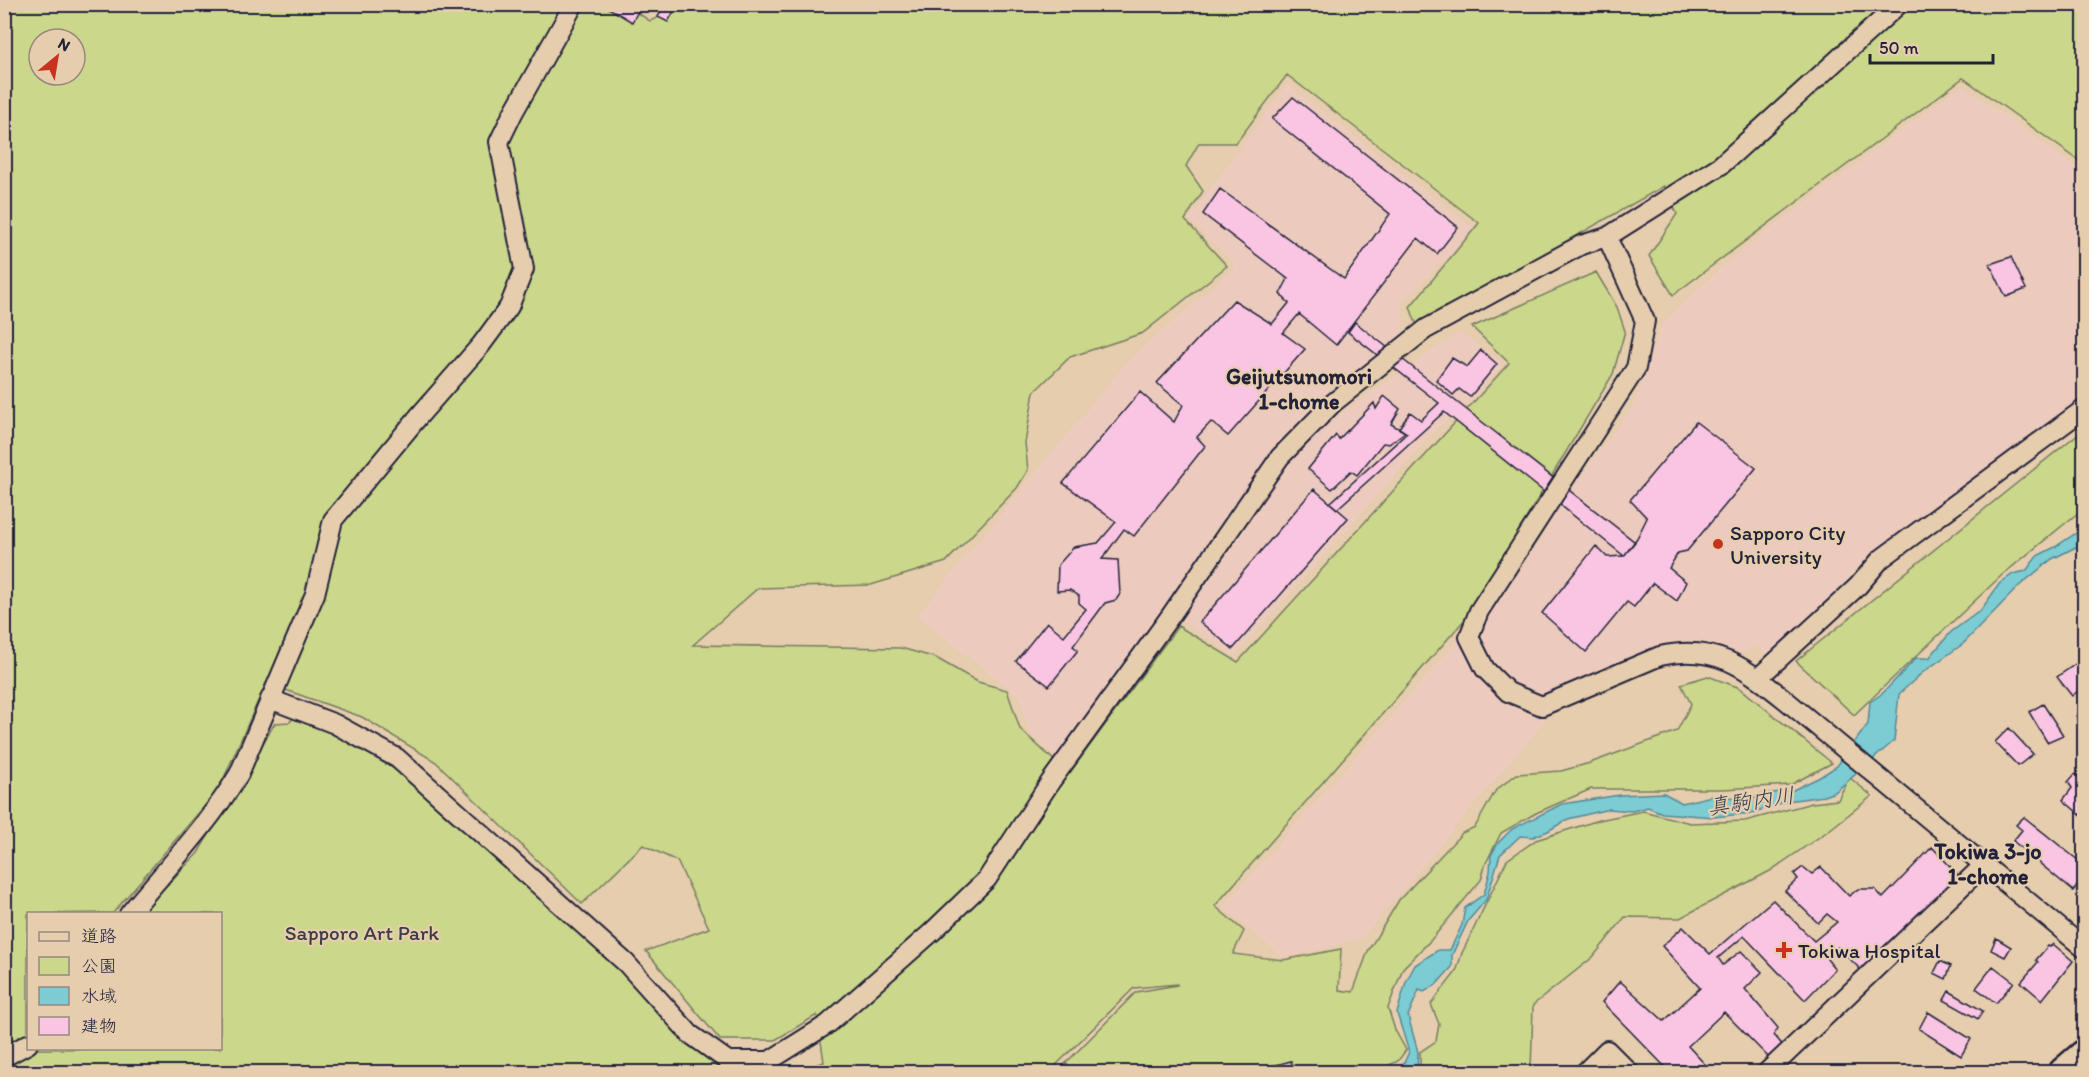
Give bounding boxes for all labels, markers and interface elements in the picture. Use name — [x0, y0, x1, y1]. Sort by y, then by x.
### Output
north arrow — [27, 27, 87, 87]
scale bar — [1870, 27, 1993, 65]
text: N — [55, 34, 74, 55]
text: 50 m — [1879, 37, 1919, 59]
district label: Geijutsunomori 1-chome — [1226, 363, 1372, 415]
place label: Sapporo City University — [1730, 520, 1845, 569]
marker: Sapporo City University — [1711, 537, 1725, 551]
water label: 真駒内川 — [1706, 782, 1796, 820]
district label: Tokiwa 3-jo 1-chome — [1933, 838, 2042, 890]
legend — [27, 912, 222, 1050]
park label: Sapporo Art Park — [285, 920, 439, 945]
text: 道路 — [81, 925, 117, 947]
place label: Tokiwa Hospital — [1798, 938, 1941, 963]
marker: Tokiwa Hospital — [1775, 941, 1793, 959]
text: 公園 — [81, 955, 117, 977]
text: 水域 — [81, 985, 117, 1007]
text: 建物 — [81, 1015, 117, 1037]

